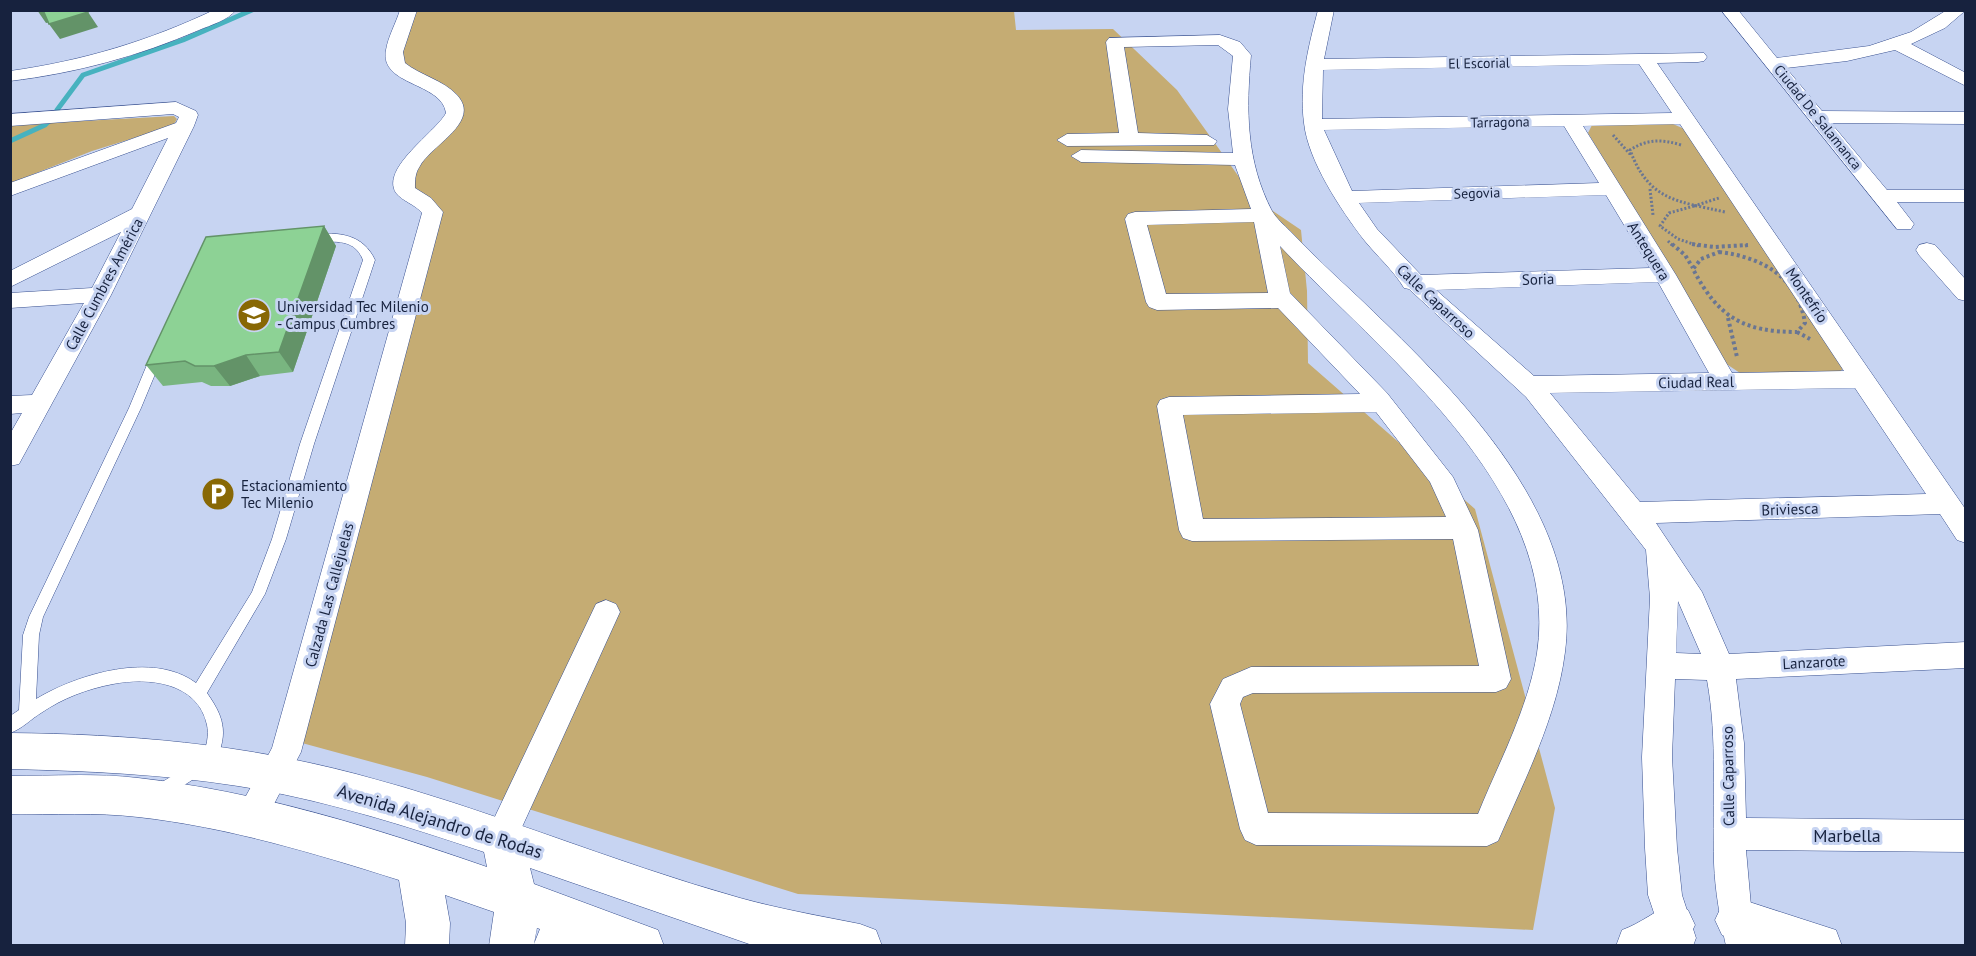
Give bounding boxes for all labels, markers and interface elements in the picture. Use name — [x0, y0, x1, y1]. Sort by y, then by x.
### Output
street label: El Escorial — [1448, 53, 1510, 73]
street label: Ciudad De Salamanca — [1770, 61, 1866, 173]
street label: Tarragona — [1470, 112, 1530, 132]
street label: Segovia — [1453, 183, 1501, 203]
street label: Calle Cumbres América — [61, 215, 147, 353]
street label: Antequera — [1624, 218, 1674, 284]
street label: Calle Caparroso — [1393, 260, 1479, 342]
street label: Montefrío — [1782, 264, 1832, 326]
street label: Soria — [1521, 269, 1555, 289]
school or university icon: Universidad Tec Milenio - Campus Cumbres — [236, 297, 272, 333]
place label: Universidad Tec Milenio - Campus Cumbres — [277, 297, 429, 333]
street label: Ciudad Real — [1658, 372, 1735, 392]
parking icon: Estacionamiento Tec Milenio — [200, 476, 236, 512]
place label: Estacionamiento Tec Milenio — [241, 476, 347, 512]
street label: Briviesca — [1761, 499, 1819, 519]
street label: Calzada Las Callejuelas — [301, 521, 357, 669]
street label: Lanzarote — [1782, 651, 1846, 673]
street label: Calle Caparroso — [1718, 726, 1738, 826]
street label: Avenida Alejandro de Rodas — [335, 779, 545, 863]
street label: Marbella — [1813, 824, 1881, 847]

